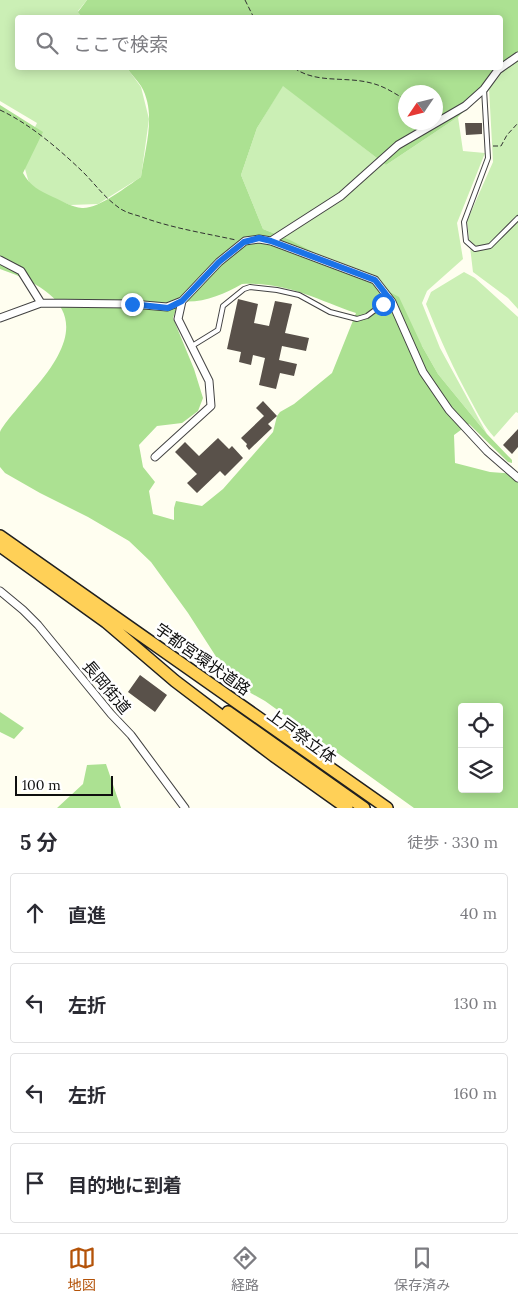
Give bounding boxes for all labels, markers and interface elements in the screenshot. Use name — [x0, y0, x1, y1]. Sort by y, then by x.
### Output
search box — [15, 15, 503, 70]
icon: search — [33, 29, 61, 57]
text: ここで検索 — [73, 32, 168, 56]
north arrow — [398, 85, 443, 130]
route end — [121, 293, 144, 316]
route start — [372, 293, 395, 316]
street label: 宇都宮環状道路 — [151, 619, 255, 699]
street label: 長岡街道 — [79, 656, 135, 718]
map controls — [458, 703, 503, 793]
button: locate — [458, 703, 503, 748]
street label: 上戸祭立体 — [264, 704, 340, 768]
button: layers — [458, 748, 503, 793]
scale bar — [15, 773, 112, 796]
text: 100 m — [22, 776, 61, 794]
text: 5 分 — [20, 829, 58, 856]
text: 徒歩 · 330 m — [407, 832, 498, 852]
icon: ahead — [21, 899, 49, 927]
text: 直進 — [68, 903, 106, 927]
text: 40 m — [460, 903, 497, 923]
icon: left — [21, 989, 49, 1017]
text: 左折 — [68, 993, 106, 1017]
text: 130 m — [454, 993, 497, 1013]
icon: left — [21, 1079, 49, 1107]
text: 左折 — [68, 1083, 106, 1107]
text: 160 m — [453, 1083, 497, 1103]
icon: arrive — [21, 1169, 49, 1197]
text: 目的地に到着 — [68, 1173, 182, 1197]
tab: 地図 — [68, 1244, 96, 1294]
tab: 経路 — [231, 1244, 259, 1294]
tab: 保存済み — [394, 1244, 450, 1294]

